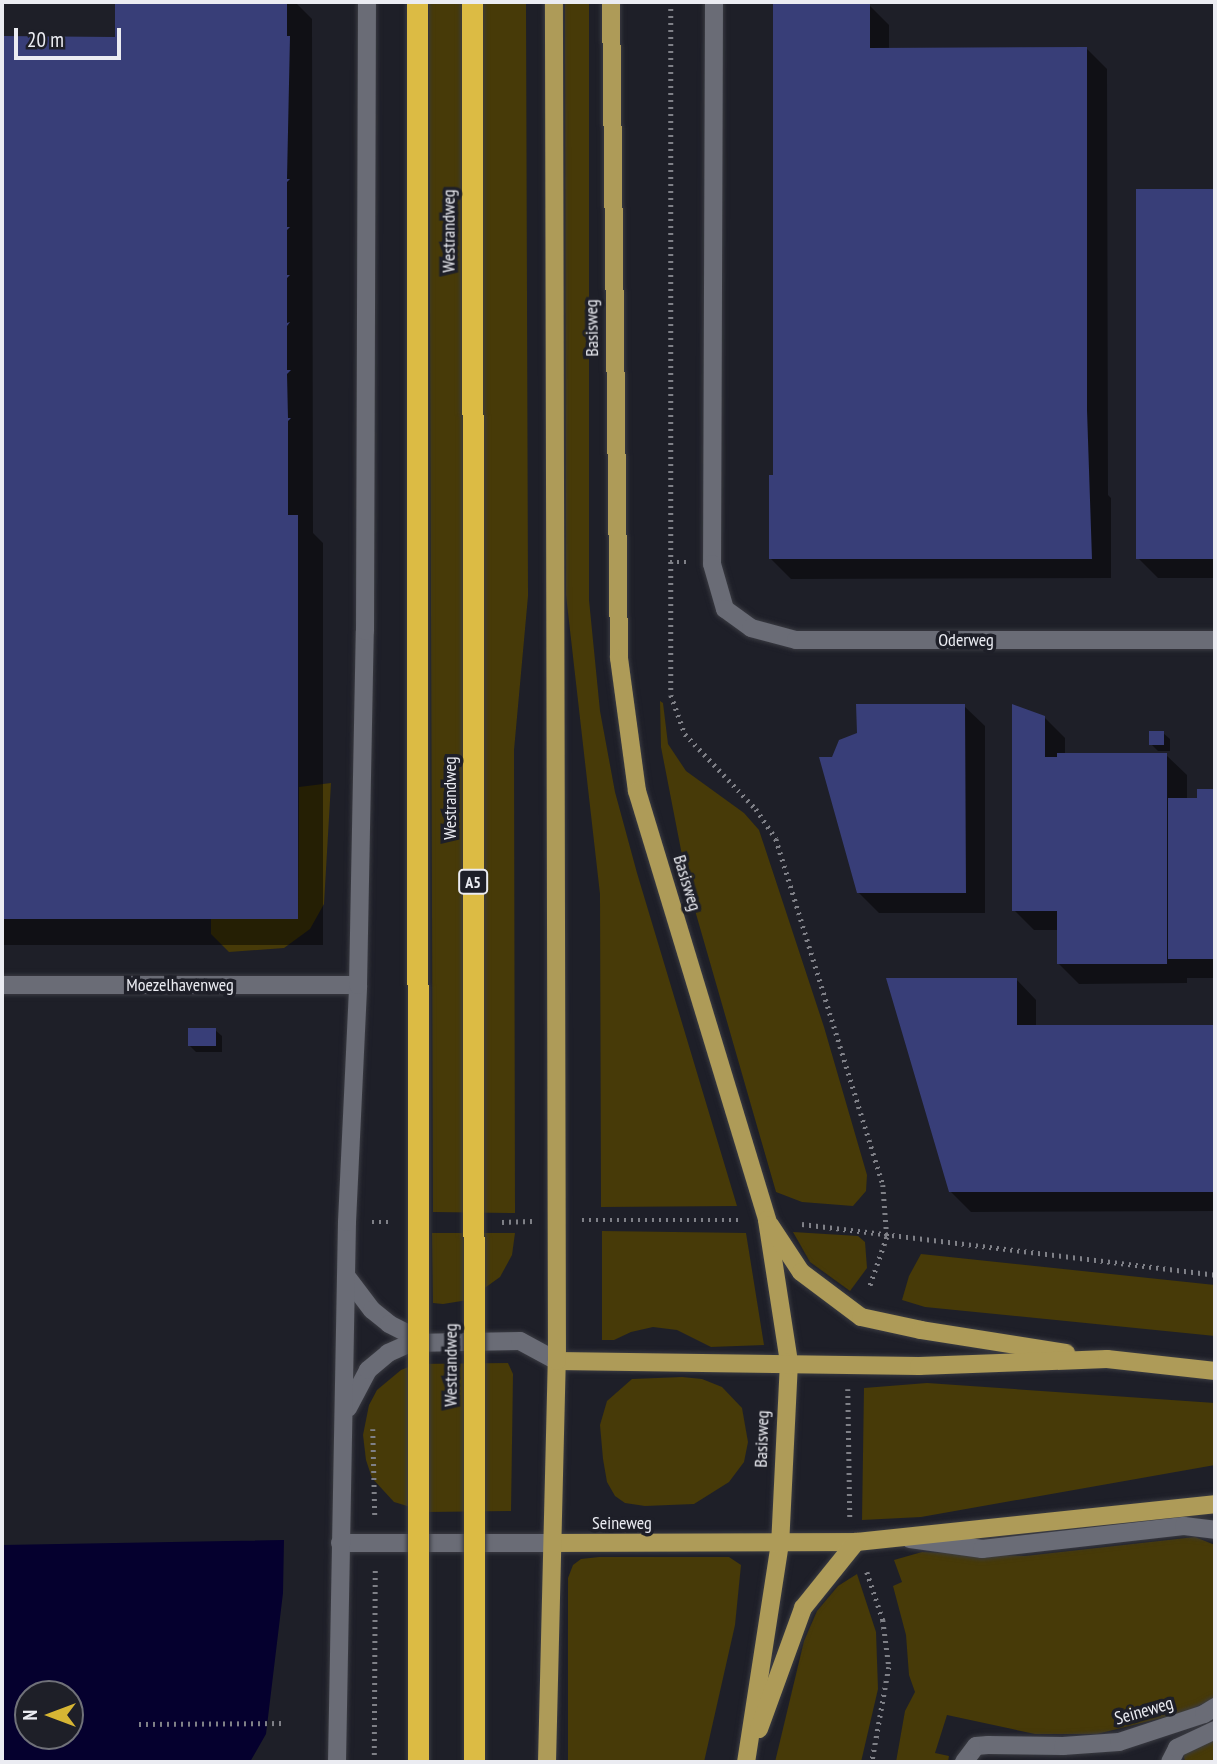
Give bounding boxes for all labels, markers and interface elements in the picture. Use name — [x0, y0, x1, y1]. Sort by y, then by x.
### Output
scale bar — [18, 14, 124, 58]
text: 20 m — [27, 26, 64, 53]
street label: Westrandweg — [438, 189, 460, 273]
street label: Basisweg — [581, 299, 603, 357]
street label: Oderweg — [938, 629, 994, 651]
street label: Westrandweg — [439, 756, 461, 840]
street label: Basisweg — [668, 852, 706, 914]
road number: A5 — [457, 870, 489, 894]
street label: Moezelhavenweg — [126, 974, 234, 996]
street label: Westrandweg — [440, 1323, 462, 1407]
street label: Basisweg — [750, 1410, 774, 1468]
street label: Seineweg — [592, 1512, 652, 1534]
north arrow — [14, 1680, 84, 1750]
street label: Seineweg — [1112, 1692, 1176, 1730]
text: N — [18, 1710, 42, 1720]

